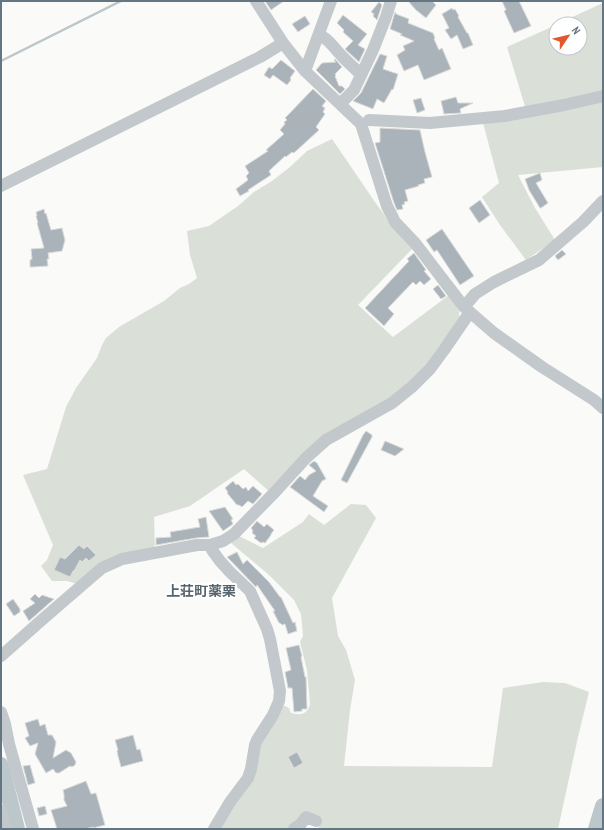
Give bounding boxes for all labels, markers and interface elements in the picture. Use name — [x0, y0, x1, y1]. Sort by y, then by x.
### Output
north arrow — [548, 16, 588, 56]
text: N — [569, 24, 584, 37]
district label: 上荘町薬栗 — [166, 582, 236, 600]

